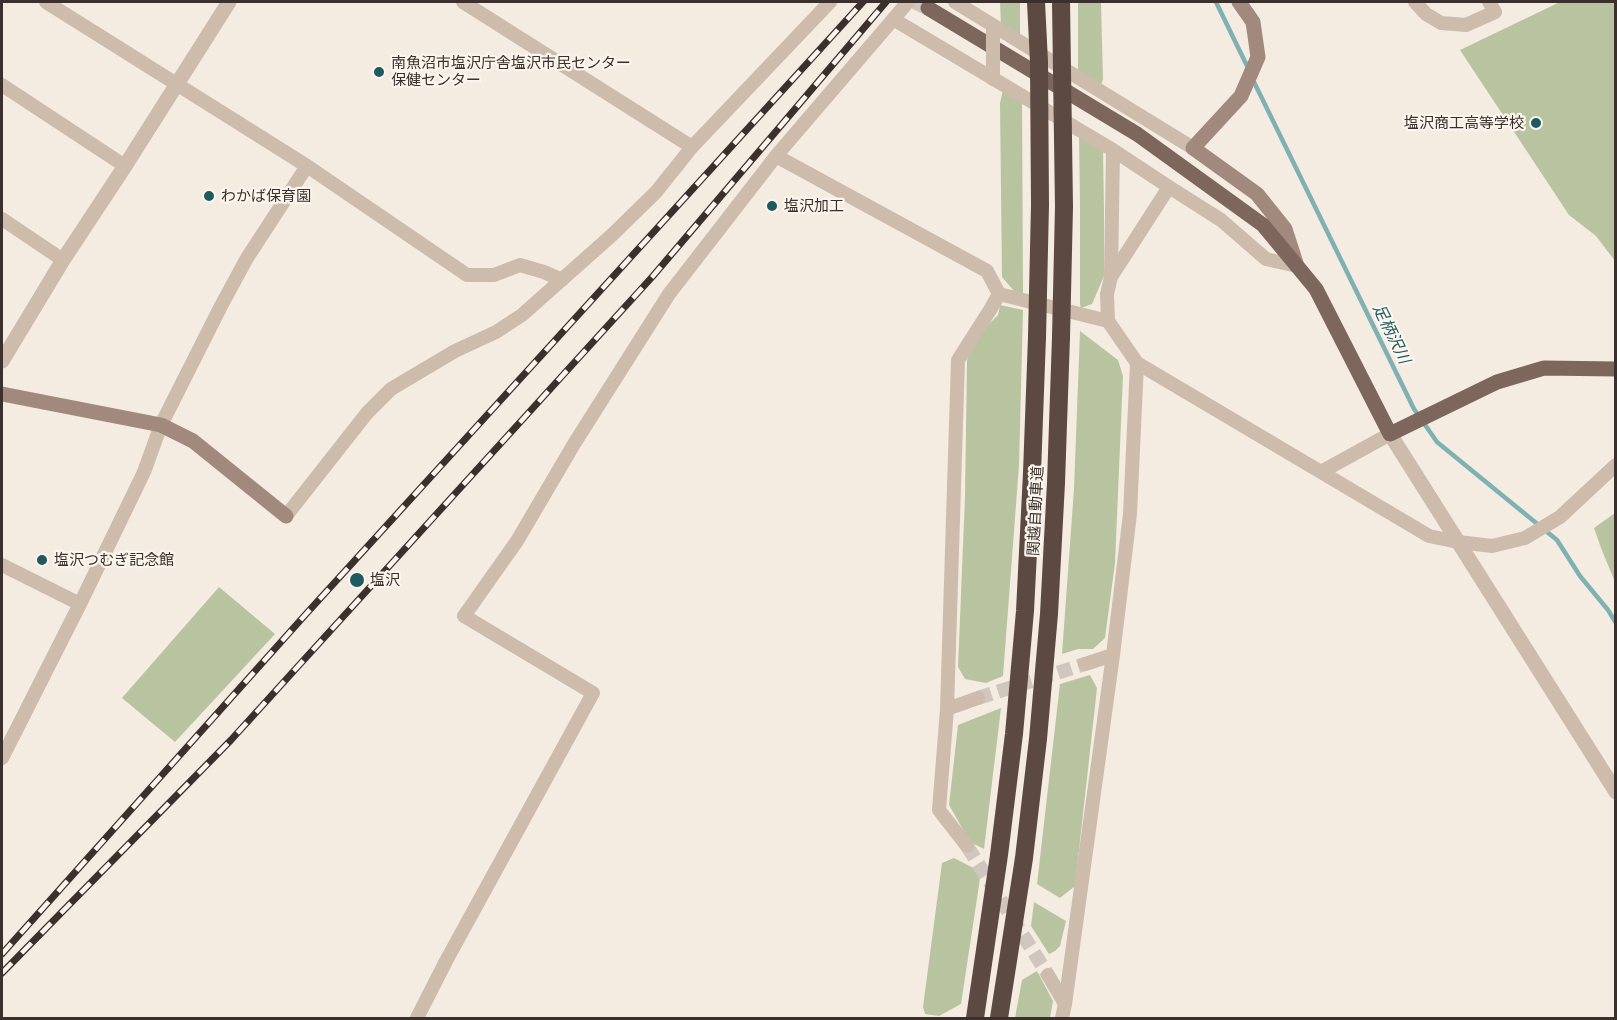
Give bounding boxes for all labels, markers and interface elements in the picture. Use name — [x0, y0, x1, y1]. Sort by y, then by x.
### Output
place label: 南魚沼市塩沢庁舎塩沢市民センター 保健センター — [391, 54, 631, 89]
marker: 南魚沼市塩沢庁舎塩沢市民センター 保健センター — [372, 65, 386, 79]
place label: 塩沢商工高等学校 — [1404, 114, 1524, 132]
marker: 塩沢商工高等学校 — [1529, 116, 1543, 130]
place label: わかば保育園 — [221, 187, 311, 205]
marker: わかば保育園 — [202, 189, 216, 203]
place label: 塩沢加工 — [784, 197, 844, 215]
marker: 塩沢加工 — [765, 199, 779, 213]
water label: 足柄沢川 — [1368, 301, 1414, 367]
street label: 関越自動車道 — [1025, 466, 1047, 556]
place label: 塩沢つむぎ記念館 — [54, 551, 174, 569]
marker: 塩沢つむぎ記念館 — [35, 553, 49, 567]
marker: 塩沢 — [348, 571, 366, 589]
place label: 塩沢 — [370, 571, 400, 589]

